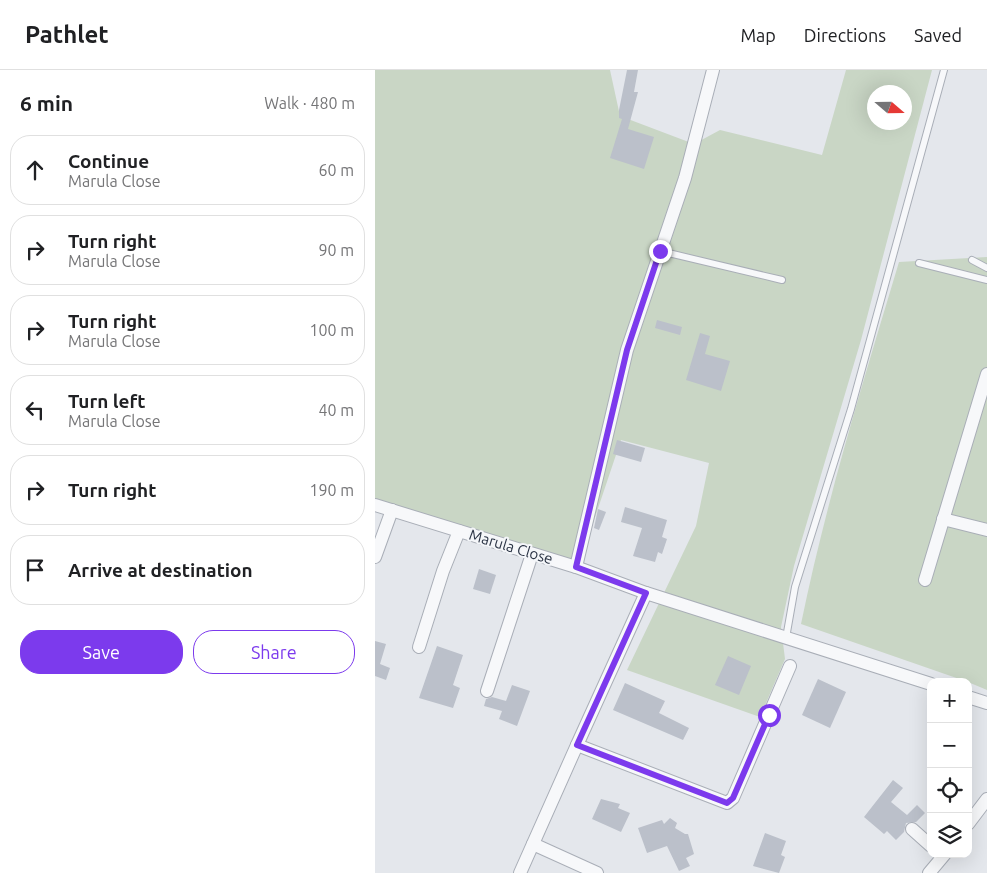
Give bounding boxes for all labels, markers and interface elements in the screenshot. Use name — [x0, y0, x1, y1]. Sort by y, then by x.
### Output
text: Pathlet — [25, 21, 109, 48]
text: Map — [740, 25, 776, 45]
text: Directions — [804, 25, 886, 45]
text: Saved — [914, 25, 962, 45]
north arrow — [867, 85, 912, 130]
text: 6 min — [20, 91, 73, 115]
text: Walk · 480 m — [264, 94, 355, 112]
text: Continue — [68, 150, 149, 172]
icon: ahead — [21, 156, 49, 184]
text: 60 m — [318, 161, 354, 179]
text: Marula Close — [68, 172, 161, 190]
text: Turn right — [68, 230, 156, 252]
icon: right — [21, 236, 49, 264]
route end — [649, 240, 672, 263]
text: 90 m — [318, 241, 354, 259]
text: Marula Close — [68, 252, 161, 270]
text: Turn right — [68, 310, 156, 332]
icon: right — [21, 316, 49, 344]
text: 100 m — [309, 321, 354, 339]
text: Marula Close — [68, 332, 161, 350]
text: Turn left — [68, 390, 146, 412]
icon: left — [21, 396, 49, 424]
text: 40 m — [318, 401, 354, 419]
text: Marula Close — [68, 412, 161, 430]
icon: right — [21, 476, 49, 504]
text: Turn right — [68, 479, 156, 501]
text: 190 m — [309, 481, 354, 499]
street label: Marula Close — [467, 526, 555, 567]
icon: arrive — [21, 556, 49, 584]
text: Arrive at destination — [68, 559, 253, 581]
button: Save — [20, 630, 183, 674]
button: Share — [193, 630, 355, 674]
map controls — [927, 678, 972, 858]
button: + — [927, 678, 972, 723]
route start — [758, 704, 781, 727]
button: − — [927, 723, 972, 768]
button: locate — [927, 768, 972, 813]
button: layers — [927, 813, 972, 858]

